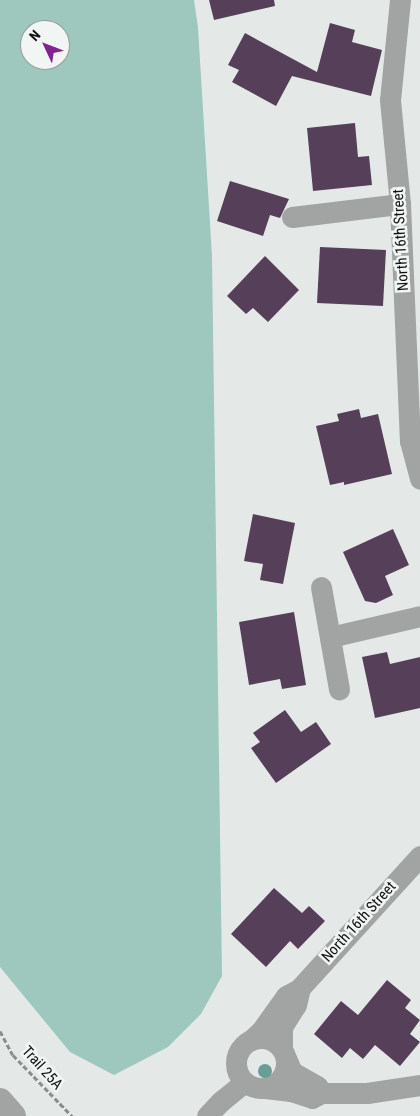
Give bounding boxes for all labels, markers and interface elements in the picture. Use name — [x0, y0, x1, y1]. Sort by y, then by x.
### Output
north arrow — [20, 20, 70, 70]
text: N — [26, 27, 44, 44]
street label: North 16th Street — [389, 189, 413, 291]
street label: North 16th Street — [318, 878, 400, 966]
street label: Trail 25A — [18, 1042, 66, 1094]

